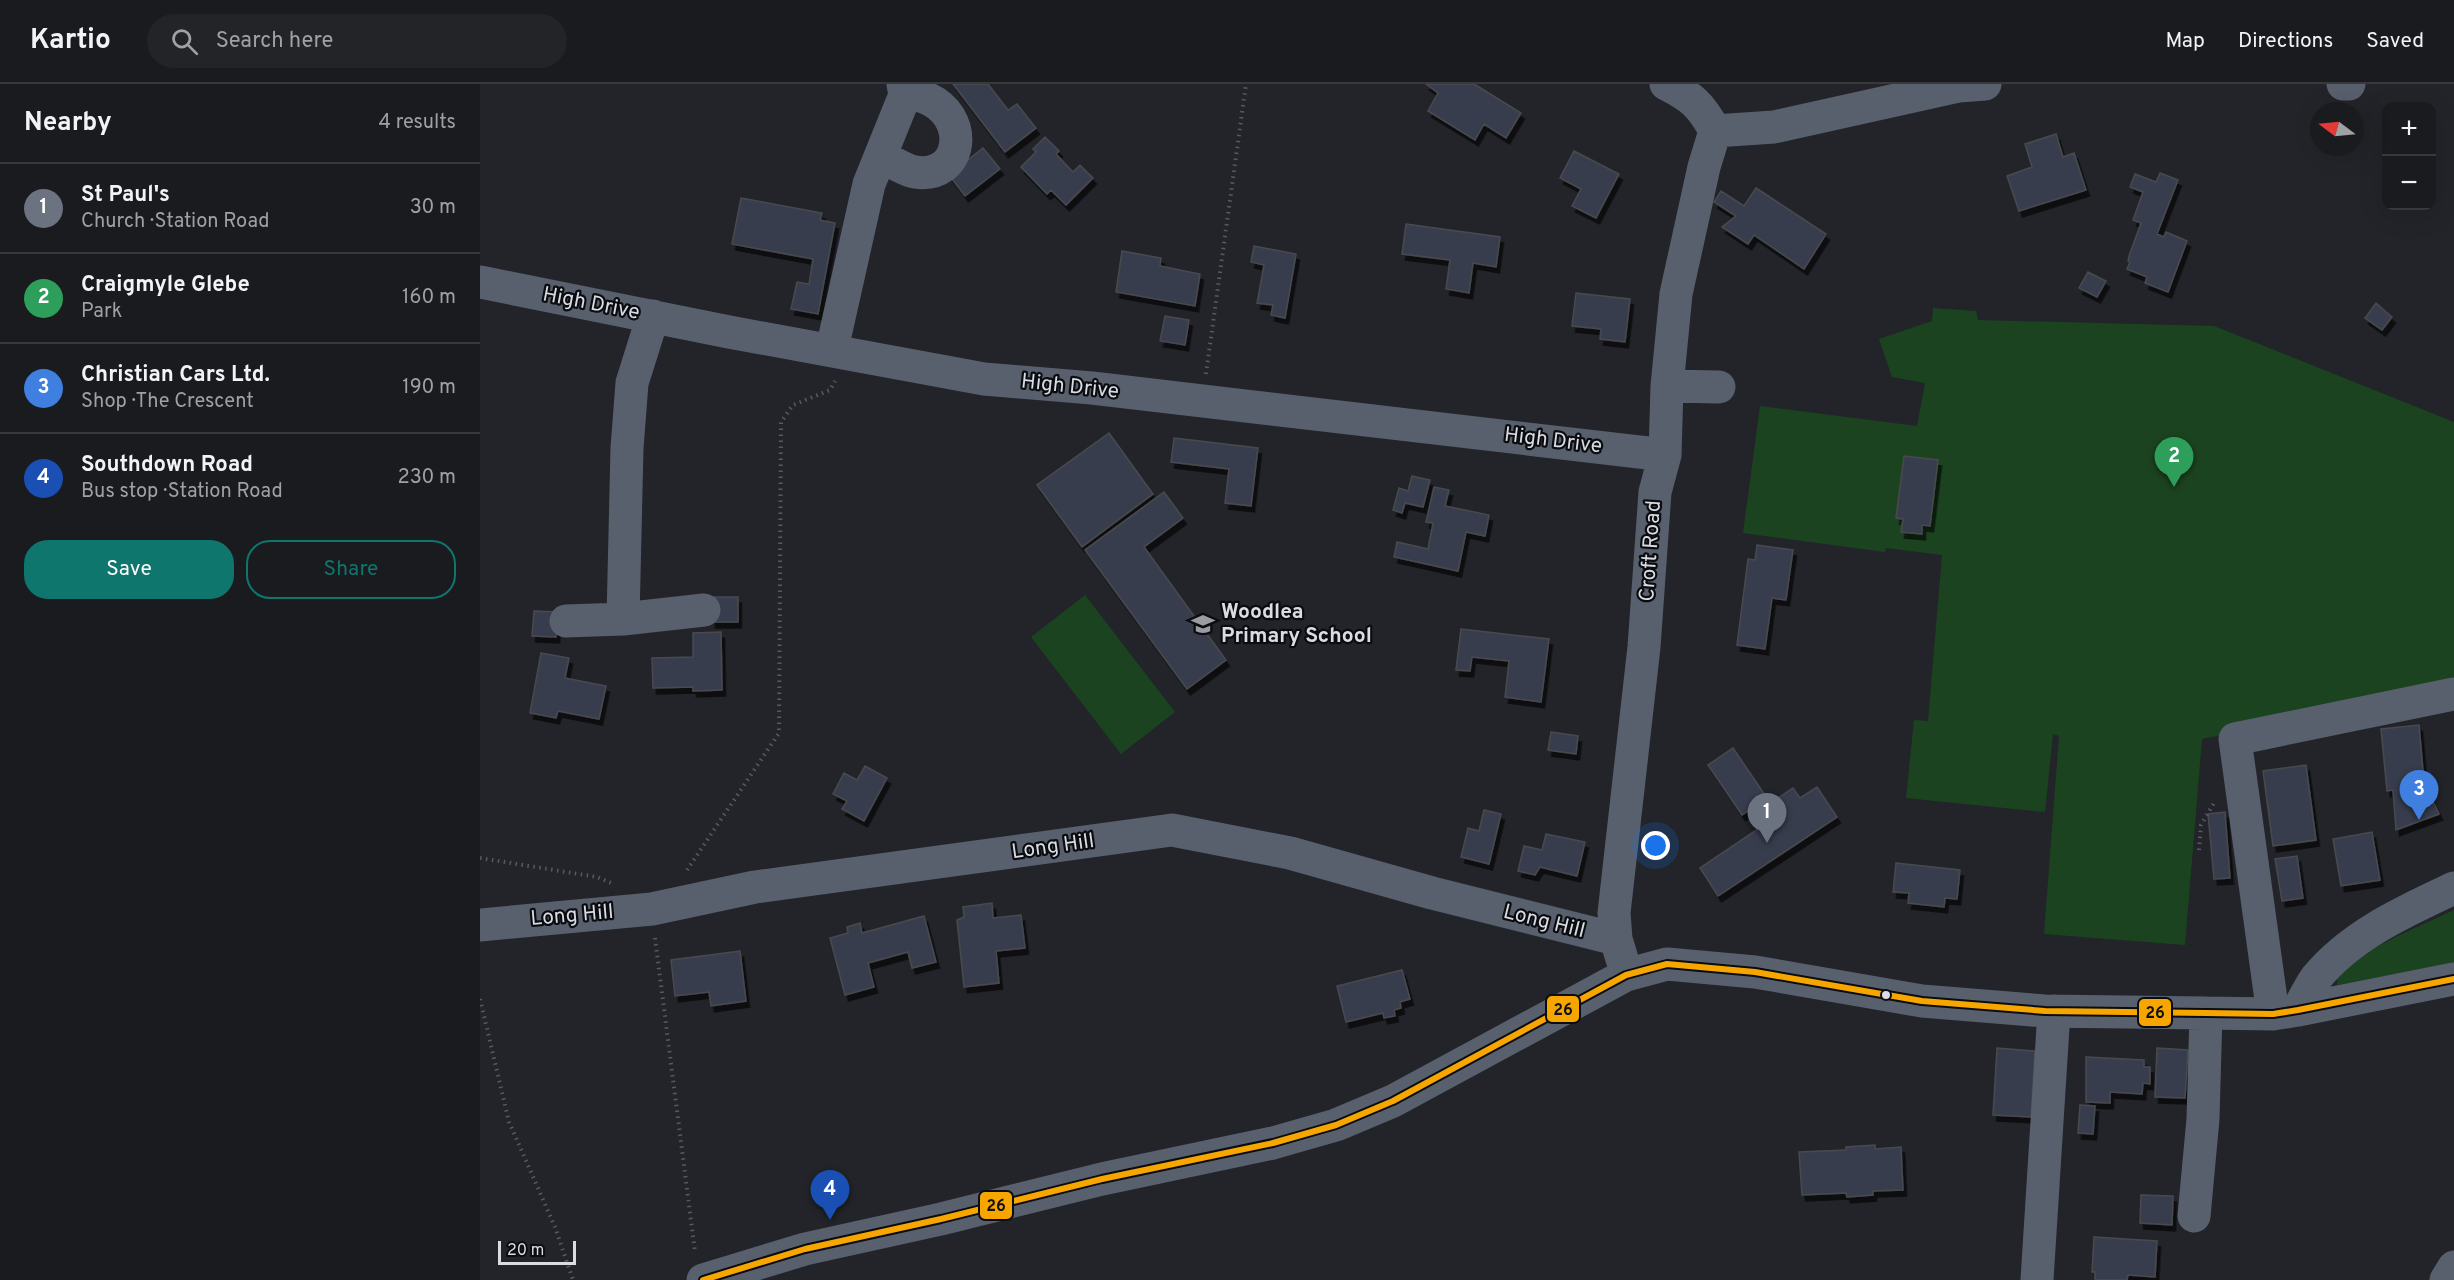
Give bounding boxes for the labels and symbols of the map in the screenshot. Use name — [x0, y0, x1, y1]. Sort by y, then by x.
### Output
north arrow — [2310, 102, 2364, 156]
street label: High Drive — [540, 281, 642, 327]
street label: High Drive — [1020, 368, 1120, 406]
street label: High Drive — [1503, 422, 1603, 460]
pin: 2 — [2154, 438, 2194, 487]
street label: Croft Road — [1634, 499, 1668, 603]
place label: Woodlea Primary School — [1221, 599, 1372, 650]
school or university icon: Woodlea Primary School — [1190, 611, 1216, 637]
pin: 3 — [2400, 770, 2438, 820]
pin: 1 — [1748, 794, 1786, 843]
street label: Long Hill — [1010, 828, 1096, 866]
your location — [1641, 831, 1670, 860]
street label: Long Hill — [529, 899, 615, 933]
street label: Long Hill — [1500, 899, 1588, 945]
unlabelled marker — [1880, 989, 1892, 1001]
line badge: 26 — [1546, 995, 1580, 1023]
line badge: 26 — [2138, 998, 2172, 1027]
text: 26 — [1553, 1001, 1573, 1021]
text: 26 — [2145, 1004, 2165, 1024]
pin: 4 — [810, 1170, 850, 1220]
line badge: 26 — [979, 1191, 1013, 1220]
text: 26 — [986, 1197, 1006, 1217]
scale bar — [498, 1238, 576, 1266]

